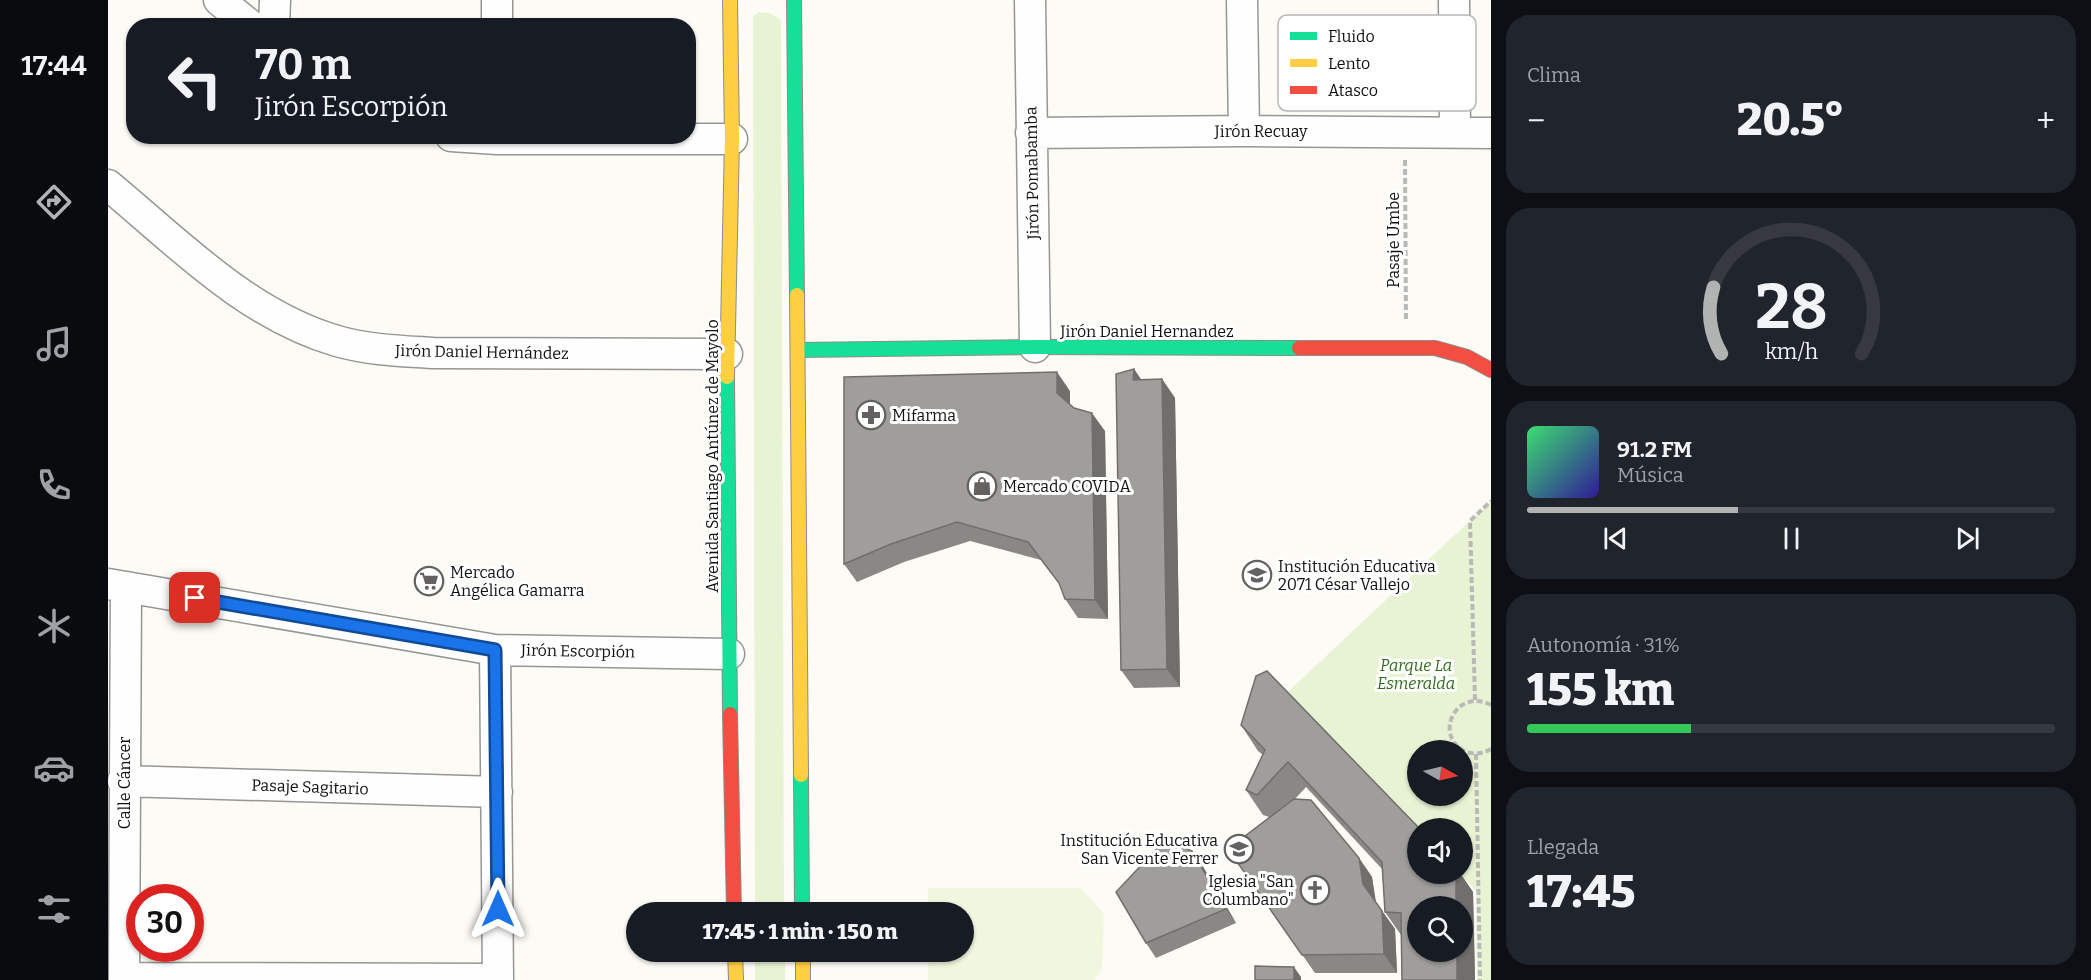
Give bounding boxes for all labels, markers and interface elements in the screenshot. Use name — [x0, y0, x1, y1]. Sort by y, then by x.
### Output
legend — [1278, 15, 1476, 111]
text: Fluido — [1328, 27, 1375, 46]
text: 70 m — [255, 40, 351, 90]
icon: left — [156, 42, 234, 120]
text: 17:44 — [21, 50, 87, 82]
text: Lento — [1328, 54, 1370, 73]
text: Clima — [1527, 63, 1581, 87]
text: Atasco — [1328, 81, 1378, 100]
text: Jirón Escorpión — [255, 91, 448, 123]
text: 20.5° — [1737, 93, 1845, 147]
text: − — [1527, 101, 1545, 141]
text: + — [2036, 101, 2055, 141]
street label: Jirón Pomabamba — [1021, 106, 1043, 241]
street label: Jirón Recuay — [1214, 122, 1308, 141]
icon: directions — [33, 181, 75, 223]
street label: Pasaje Umbe — [1384, 192, 1403, 288]
text: 28 — [1755, 270, 1827, 345]
street label: Avenida Santiago Antúnez de Mayolo — [703, 319, 722, 593]
street label: Jirón Daniel Hernandez — [1059, 322, 1234, 341]
icon: music — [33, 323, 75, 365]
text: km/h — [1764, 339, 1818, 365]
street label: Jirón Daniel Hernández — [394, 341, 569, 363]
pharmacy icon: Mifarma — [855, 399, 887, 431]
place label: Mifarma — [892, 406, 956, 425]
text: 91.2 FM — [1617, 436, 1692, 463]
text: Música — [1617, 463, 1684, 487]
icon: phone — [33, 464, 75, 506]
shop icon: Mercado COVIDA — [966, 470, 998, 502]
place label: Mercado COVIDA — [1003, 477, 1131, 496]
icon: previous — [1599, 522, 1632, 555]
icon: pause — [1775, 522, 1808, 555]
icon: next — [1951, 522, 1984, 555]
place label: Institución Educativa 2071 César Vallejo — [1278, 557, 1436, 594]
school or university icon: Institución Educativa 2071 César Vallejo — [1241, 559, 1273, 591]
place label: Mercado Angélica Gamarra — [450, 563, 585, 600]
supermarket icon: Mercado Angélica Gamarra — [413, 565, 445, 597]
pin — [169, 572, 220, 623]
icon: arrive — [178, 581, 211, 614]
icon: climate — [33, 605, 75, 647]
text: Autonomía · 31% — [1527, 633, 1680, 657]
street label: Jirón Escorpión — [520, 640, 635, 661]
park label: Parque La Esmeralda — [1377, 656, 1455, 693]
text: 155 km — [1527, 663, 1674, 717]
street label: Calle Cáncer — [115, 737, 134, 829]
north arrow — [1407, 740, 1473, 806]
map controls — [1407, 740, 1473, 962]
icon: car — [33, 747, 75, 789]
street label: Pasaje Sagitario — [251, 775, 369, 799]
button: sound — [1407, 818, 1473, 884]
place label: Institución Educativa San Vicente Ferrer — [1060, 831, 1218, 868]
school or university icon: Institución Educativa San Vicente Ferrer — [1223, 833, 1255, 865]
text: Llegada — [1527, 835, 1599, 859]
text: 17:45 — [1527, 865, 1635, 919]
place label: Iglesia "San Columbano" — [1202, 872, 1294, 909]
church icon: Iglesia "San Columbano" — [1299, 874, 1331, 906]
position arrow — [466, 877, 530, 941]
speed limit sign: 30 — [126, 884, 204, 962]
icon: filters — [33, 888, 75, 930]
button: search — [1407, 896, 1473, 962]
text: 17:45 · 1 min · 150 m — [702, 918, 898, 945]

